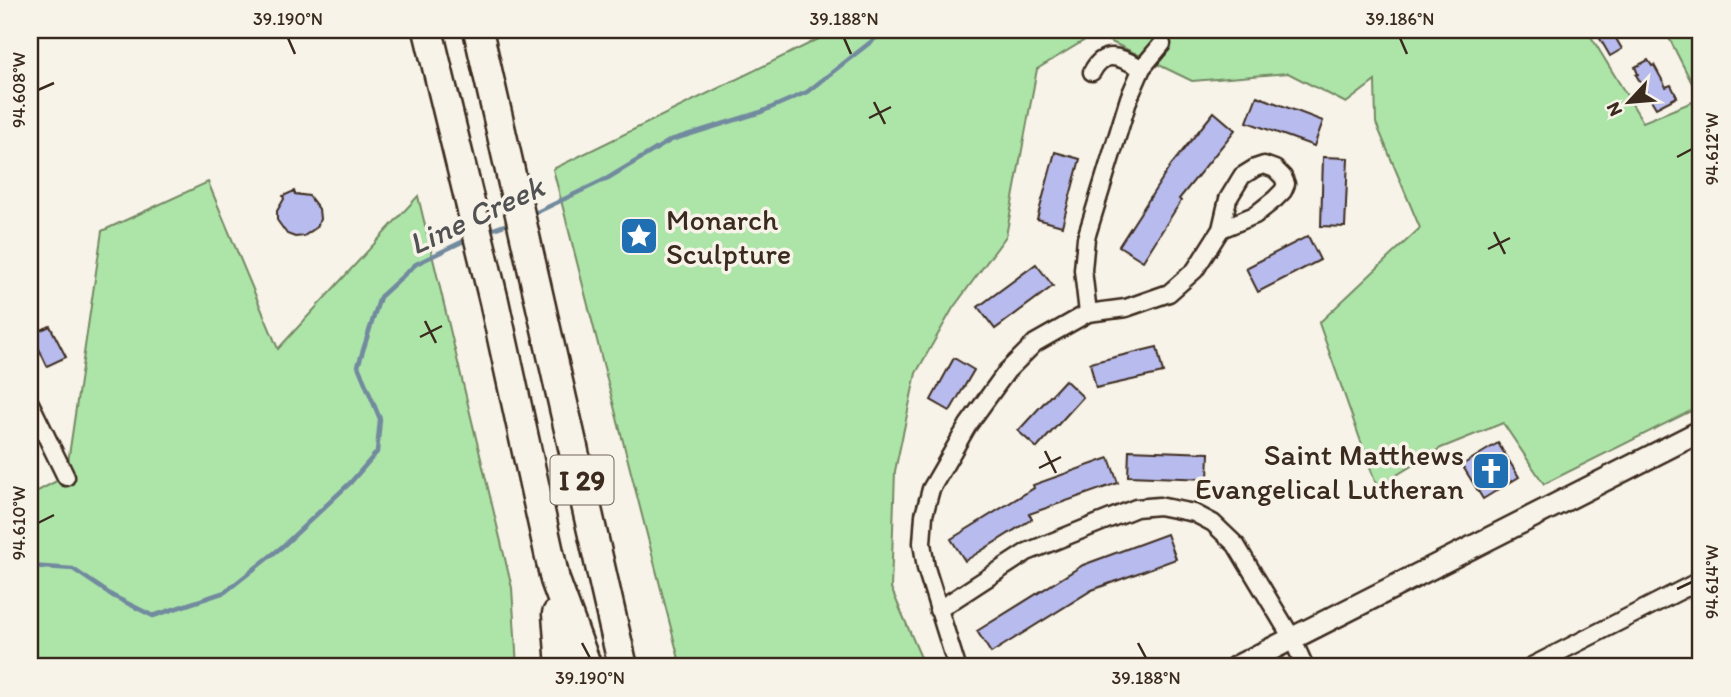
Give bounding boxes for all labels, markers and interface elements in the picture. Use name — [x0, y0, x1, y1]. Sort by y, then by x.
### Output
text: 39.190°N — [253, 8, 323, 30]
text: 39.188°N — [809, 8, 879, 30]
text: 39.186°N — [1366, 8, 1434, 30]
text: 94.608°W — [8, 52, 30, 128]
north arrow — [1594, 66, 1664, 136]
text: N — [1601, 98, 1627, 120]
text: 94.612°W — [1701, 113, 1723, 185]
water label: Line Creek — [402, 167, 551, 263]
place label: Monarch Sculpture — [666, 201, 791, 272]
place icon: Monarch Sculpture — [618, 215, 660, 257]
place label: Saint Matthews Evangelical Lutheran — [1195, 436, 1464, 507]
church icon: Saint Matthews Evangelical Lutheran — [1470, 450, 1512, 492]
road number: I 29 — [550, 456, 614, 504]
text: 94.610°W — [8, 486, 30, 560]
text: 94.614°W — [1701, 545, 1723, 619]
text: 39.190°N — [555, 667, 625, 689]
text: 39.188°N — [1111, 667, 1181, 689]

